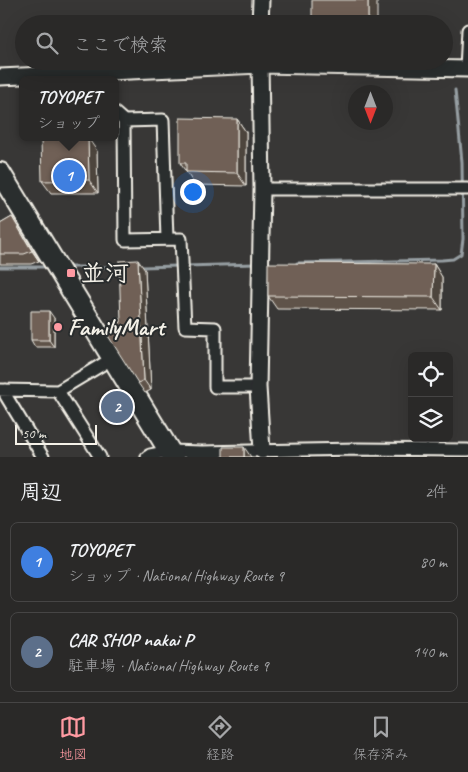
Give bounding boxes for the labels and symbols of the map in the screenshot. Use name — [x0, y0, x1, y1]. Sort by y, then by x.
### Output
north arrow — [348, 85, 393, 130]
pin: 1 — [53, 157, 85, 195]
your location — [180, 179, 206, 205]
place label: 並河 — [81, 258, 129, 288]
marker: 並河 — [65, 267, 77, 279]
place label: FamilyMart — [68, 312, 167, 342]
marker: FamilyMart — [52, 321, 64, 333]
pin: 2 — [101, 388, 133, 426]
scale bar — [15, 422, 98, 445]

